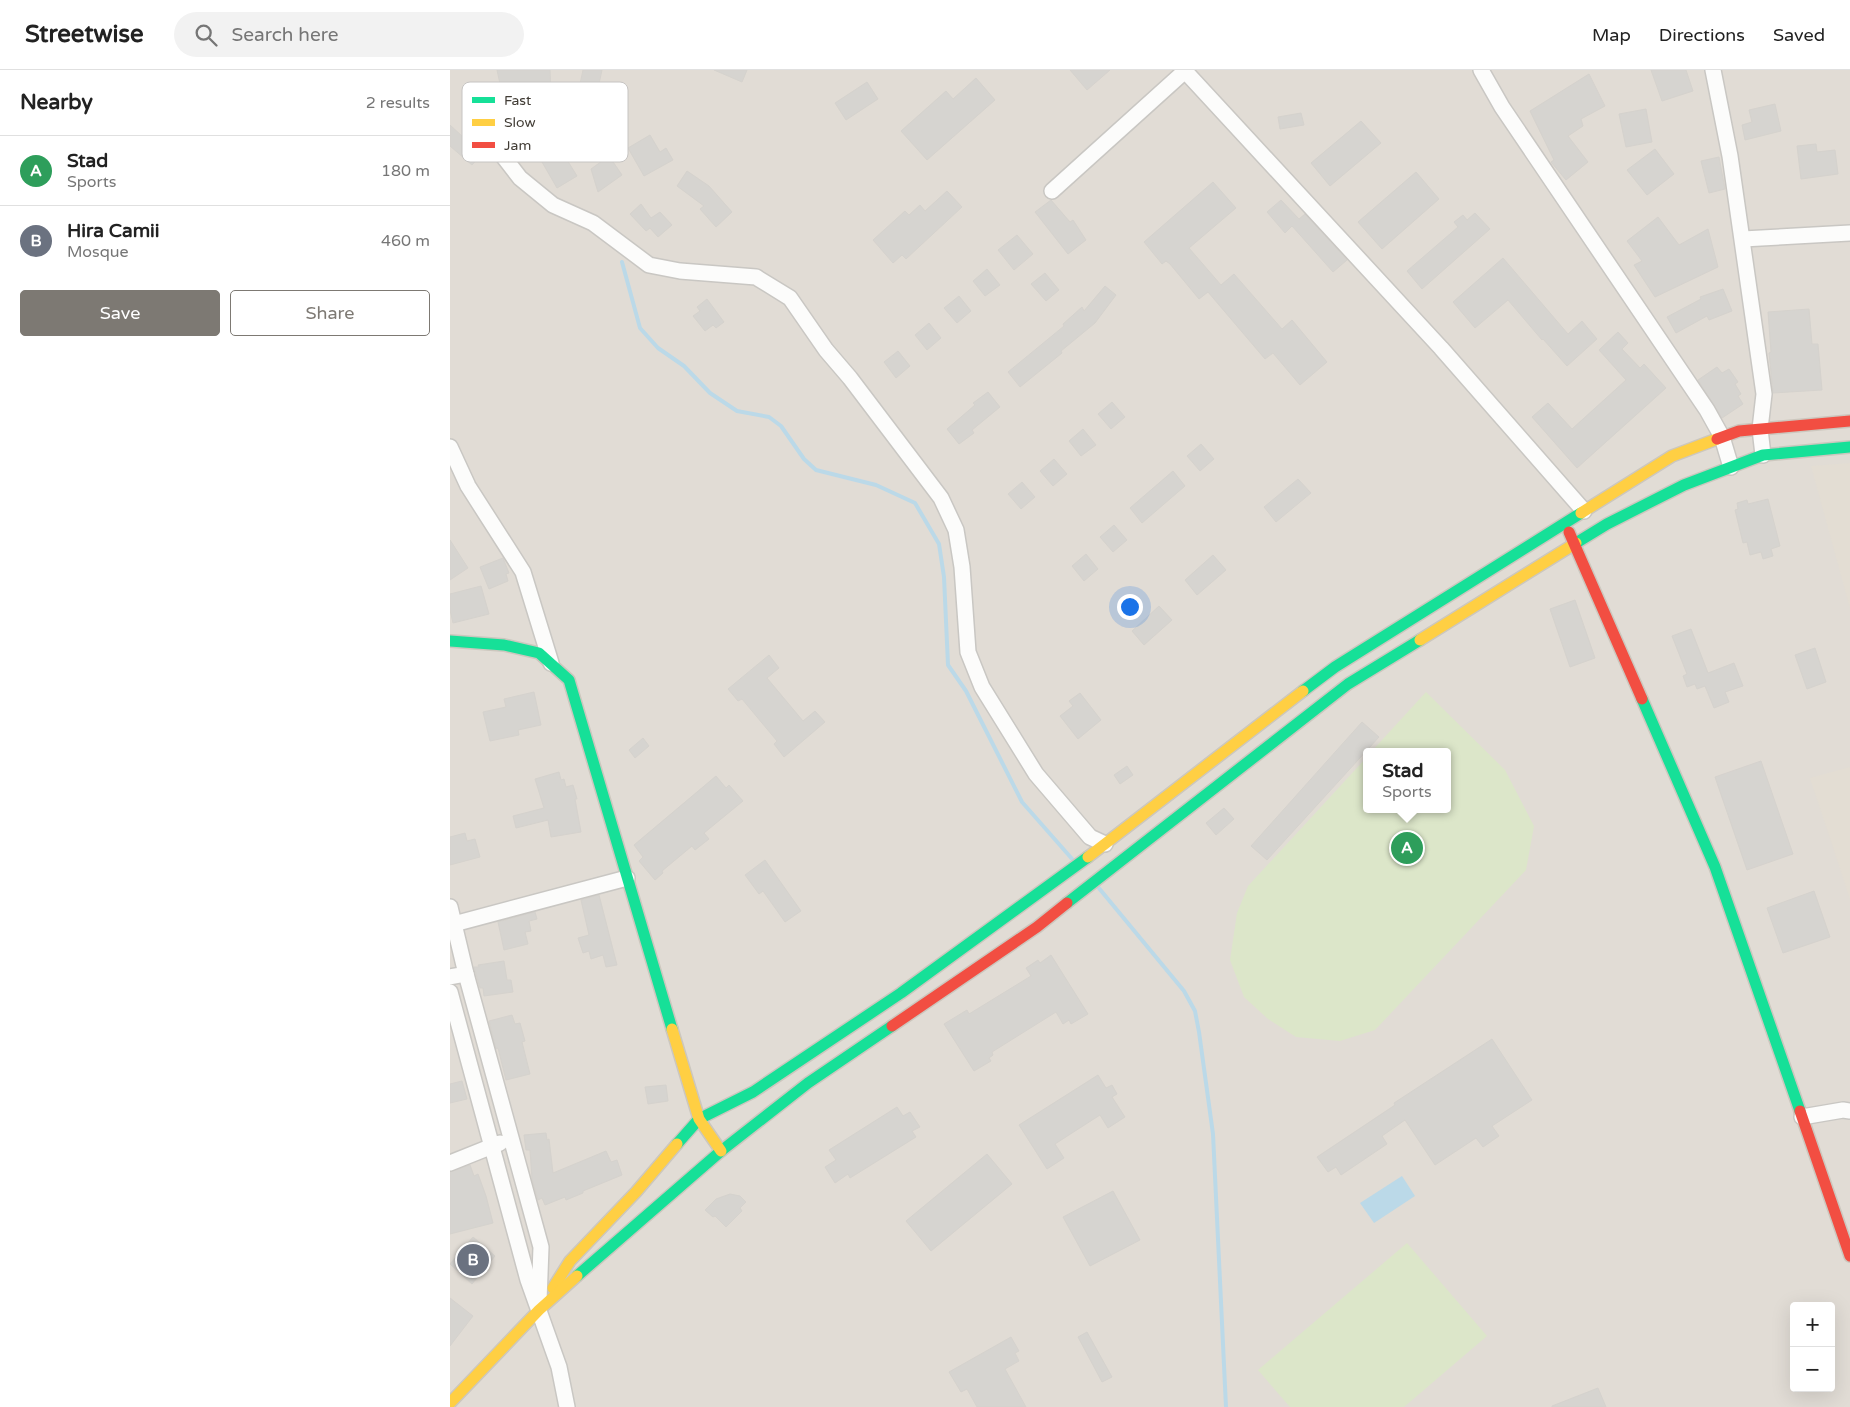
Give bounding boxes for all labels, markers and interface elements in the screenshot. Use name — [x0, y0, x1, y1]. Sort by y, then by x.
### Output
search box — [174, 12, 524, 57]
text: Streetwise — [25, 20, 144, 49]
icon: search — [192, 21, 220, 49]
text: Search here — [232, 24, 338, 46]
text: Map — [1592, 24, 1631, 46]
text: Directions — [1659, 24, 1745, 46]
text: Saved — [1773, 24, 1825, 46]
legend — [462, 82, 628, 162]
text: Nearby — [20, 90, 93, 115]
text: Fast — [504, 92, 532, 109]
text: 2 results — [366, 93, 430, 113]
text: Slow — [504, 114, 536, 131]
text: Jam — [504, 137, 531, 154]
text: Stad — [67, 150, 108, 172]
text: A — [30, 161, 42, 181]
text: 180 m — [381, 161, 430, 181]
text: Sports — [67, 172, 116, 192]
text: Hira Camii — [67, 220, 160, 242]
text: B — [30, 231, 42, 251]
text: 460 m — [381, 231, 430, 251]
text: Mosque — [67, 242, 129, 262]
button: Save — [20, 290, 220, 336]
button: Share — [230, 290, 430, 336]
your location — [1117, 594, 1143, 620]
popup — [1363, 748, 1451, 813]
text: Stad — [1382, 760, 1423, 782]
text: Sports — [1382, 782, 1432, 802]
pin: A — [1391, 829, 1423, 867]
pin: B — [457, 1241, 489, 1279]
map controls — [1790, 1302, 1835, 1392]
button: + — [1790, 1302, 1835, 1347]
button: − — [1790, 1347, 1835, 1392]

